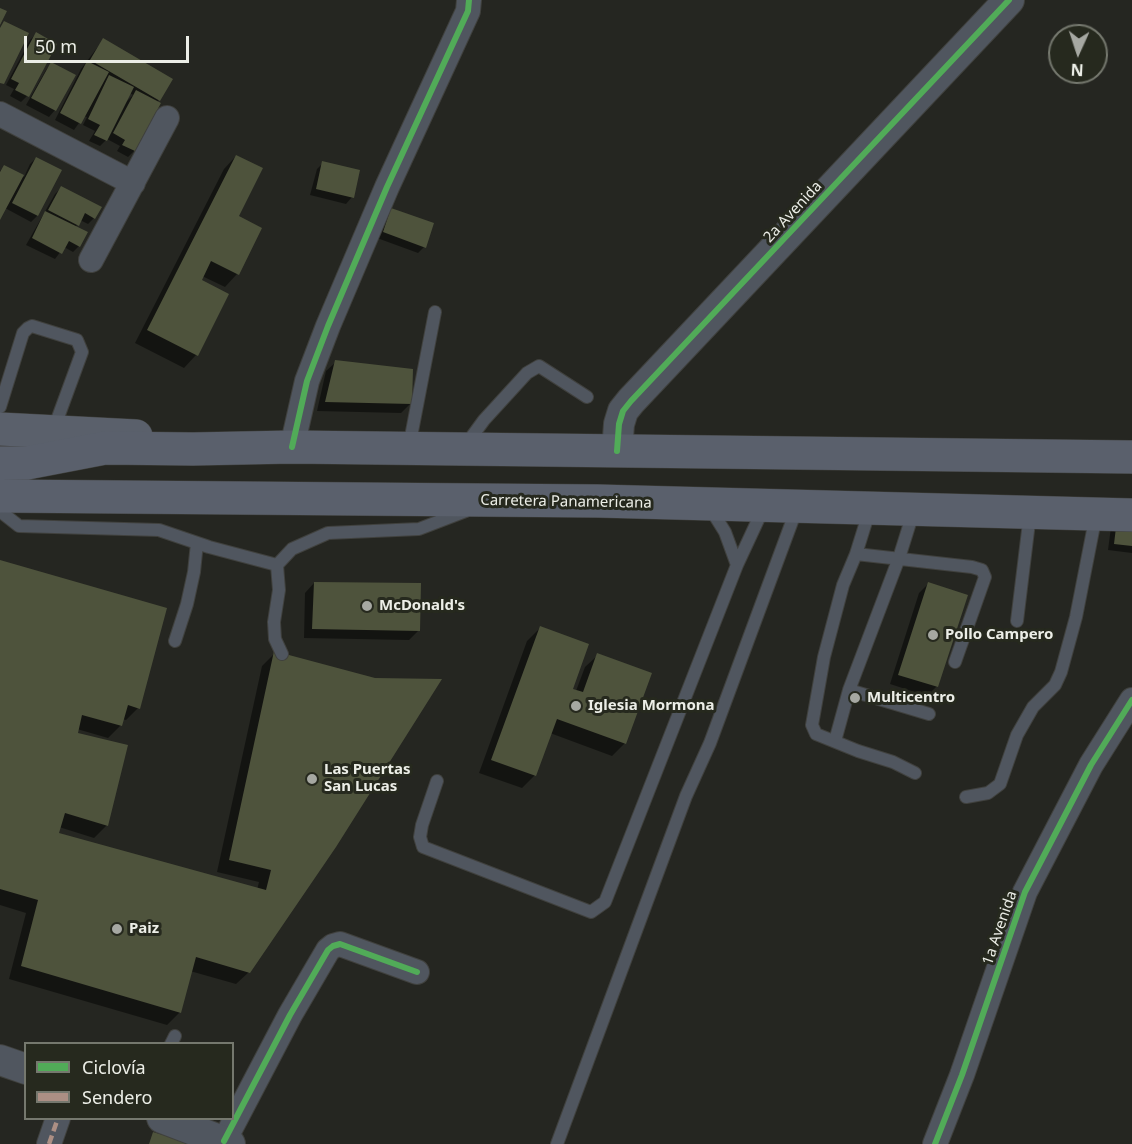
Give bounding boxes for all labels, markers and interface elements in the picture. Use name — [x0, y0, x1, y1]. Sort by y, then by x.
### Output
scale bar — [27, 24, 192, 62]
north arrow — [1048, 24, 1108, 84]
text: 50 m — [35, 34, 77, 58]
text: N — [1070, 59, 1084, 81]
street label: 2a Avenida — [760, 178, 826, 246]
street label: Carretera Panamericana — [480, 492, 652, 512]
place label: McDonald's — [379, 597, 465, 615]
marker: McDonald's — [360, 599, 374, 613]
place label: Pollo Campero — [945, 626, 1053, 644]
marker: Pollo Campero — [926, 628, 940, 642]
place label: Multicentro — [867, 689, 955, 707]
marker: Multicentro — [848, 691, 862, 705]
place label: Iglesia Mormona — [588, 697, 715, 715]
marker: Iglesia Mormona — [569, 699, 583, 713]
place label: Las Puertas San Lucas — [324, 761, 411, 796]
marker: Las Puertas San Lucas — [305, 772, 319, 786]
street label: 1a Avenida — [979, 889, 1021, 967]
place label: Paiz — [129, 920, 159, 938]
marker: Paiz — [110, 922, 124, 936]
legend — [24, 1042, 234, 1120]
text: Ciclovía — [82, 1055, 146, 1079]
text: Sendero — [82, 1085, 152, 1109]

